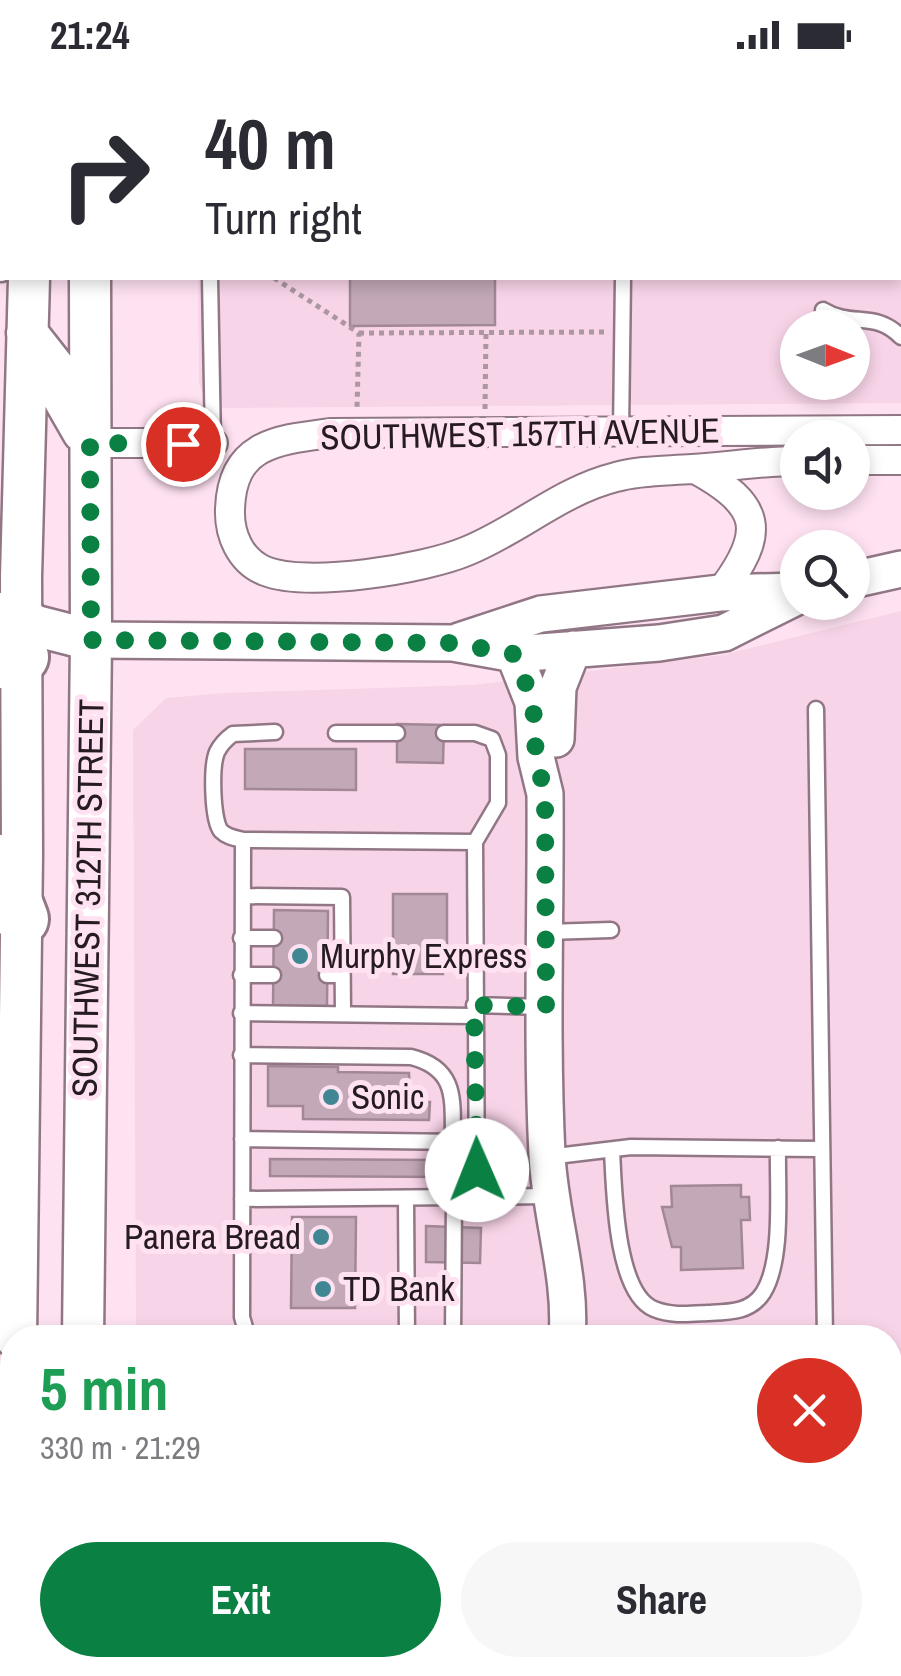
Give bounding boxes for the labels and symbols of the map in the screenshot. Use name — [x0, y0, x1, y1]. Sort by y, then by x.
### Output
north arrow — [780, 310, 870, 400]
pin — [141, 402, 226, 487]
street label: SOUTHWEST 157TH AVENUE — [320, 407, 720, 460]
street label: SOUTHWEST 312TH STREET — [61, 699, 114, 1097]
place label: Murphy Express — [320, 932, 527, 979]
marker: Murphy Express — [289, 945, 311, 967]
place label: Sonic — [351, 1073, 424, 1120]
marker: Sonic — [320, 1086, 342, 1108]
position arrow — [425, 1118, 529, 1222]
place label: Panera Bread — [124, 1213, 301, 1260]
marker: Panera Bread — [310, 1226, 332, 1248]
place label: TD Bank — [343, 1265, 455, 1312]
marker: TD Bank — [312, 1278, 334, 1300]

